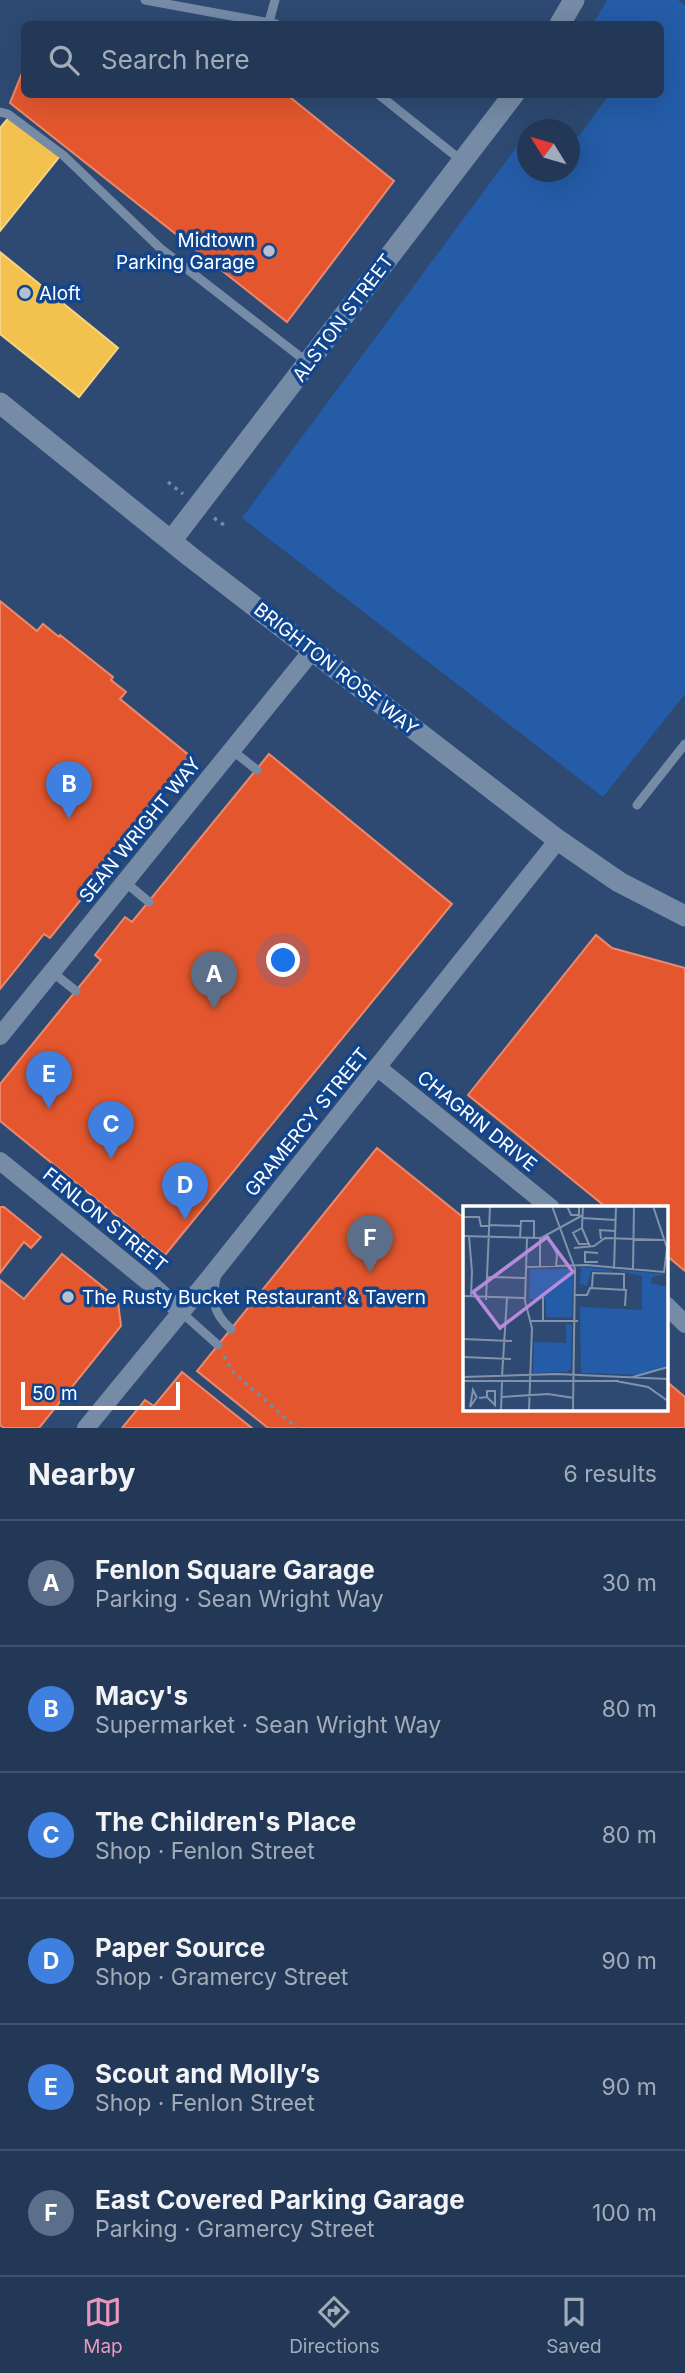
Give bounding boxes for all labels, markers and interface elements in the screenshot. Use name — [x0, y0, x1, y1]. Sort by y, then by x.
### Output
search box — [21, 21, 664, 98]
icon: search — [45, 41, 83, 79]
text: Search here — [101, 44, 250, 75]
north arrow — [517, 119, 580, 182]
place label: Midtown Parking Garage — [116, 229, 255, 274]
marker: Midtown Parking Garage — [261, 243, 277, 259]
street label: ALSTON STREET — [288, 250, 398, 386]
place label: Aloft — [39, 282, 81, 305]
marker: Aloft — [17, 285, 33, 301]
street label: BRIGHTON ROSE WAY — [249, 598, 423, 740]
street label: SEAN WRIGHT WAY — [74, 753, 206, 907]
pin: B — [46, 761, 92, 819]
your location — [266, 943, 300, 977]
pin: A — [191, 951, 237, 1009]
street label: GRAMERCY STREET — [240, 1043, 374, 1201]
pin: E — [26, 1051, 72, 1109]
street label: CHAGRIN DRIVE — [413, 1066, 541, 1176]
pin: C — [88, 1101, 134, 1159]
pin: D — [162, 1162, 208, 1220]
street label: FENLON STREET — [38, 1163, 172, 1277]
inset map — [463, 1206, 668, 1410]
pin: F — [347, 1215, 393, 1273]
place label: The Rusty Bucket Restaurant & Tavern — [82, 1286, 426, 1309]
marker: The Rusty Bucket Restaurant & Tavern — [60, 1289, 76, 1305]
scale bar — [21, 1379, 180, 1411]
text: 50 m — [32, 1382, 78, 1405]
text: Nearby — [28, 1456, 136, 1492]
text: 6 results — [563, 1460, 657, 1488]
text: Fenlon Square Garage — [95, 1554, 375, 1585]
text: A — [42, 1569, 60, 1597]
text: 30 m — [602, 1569, 657, 1597]
text: Parking · Sean Wright Way — [95, 1585, 384, 1613]
text: Macy's — [95, 1680, 188, 1711]
text: B — [43, 1695, 59, 1723]
text: 80 m — [602, 1695, 657, 1723]
text: Supermarket · Sean Wright Way — [95, 1711, 441, 1739]
text: The Children's Place — [95, 1806, 356, 1837]
text: C — [42, 1821, 60, 1849]
text: 80 m — [602, 1821, 657, 1849]
text: Shop · Fenlon Street — [95, 1837, 315, 1865]
text: Paper Source — [95, 1932, 265, 1963]
text: D — [43, 1947, 59, 1975]
text: 90 m — [602, 1947, 657, 1975]
text: Shop · Gramercy Street — [95, 1963, 348, 1991]
text: Scout and Molly’s — [95, 2058, 320, 2089]
text: E — [44, 2073, 58, 2101]
text: 90 m — [602, 2073, 657, 2101]
text: Shop · Fenlon Street — [95, 2089, 315, 2117]
text: East Covered Parking Garage — [95, 2184, 465, 2215]
text: F — [44, 2199, 58, 2227]
text: 100 m — [592, 2199, 657, 2227]
text: Parking · Gramercy Street — [95, 2215, 375, 2243]
tab: Map — [83, 2293, 123, 2358]
tab: Directions — [289, 2293, 380, 2358]
tab: Saved — [546, 2293, 602, 2358]

